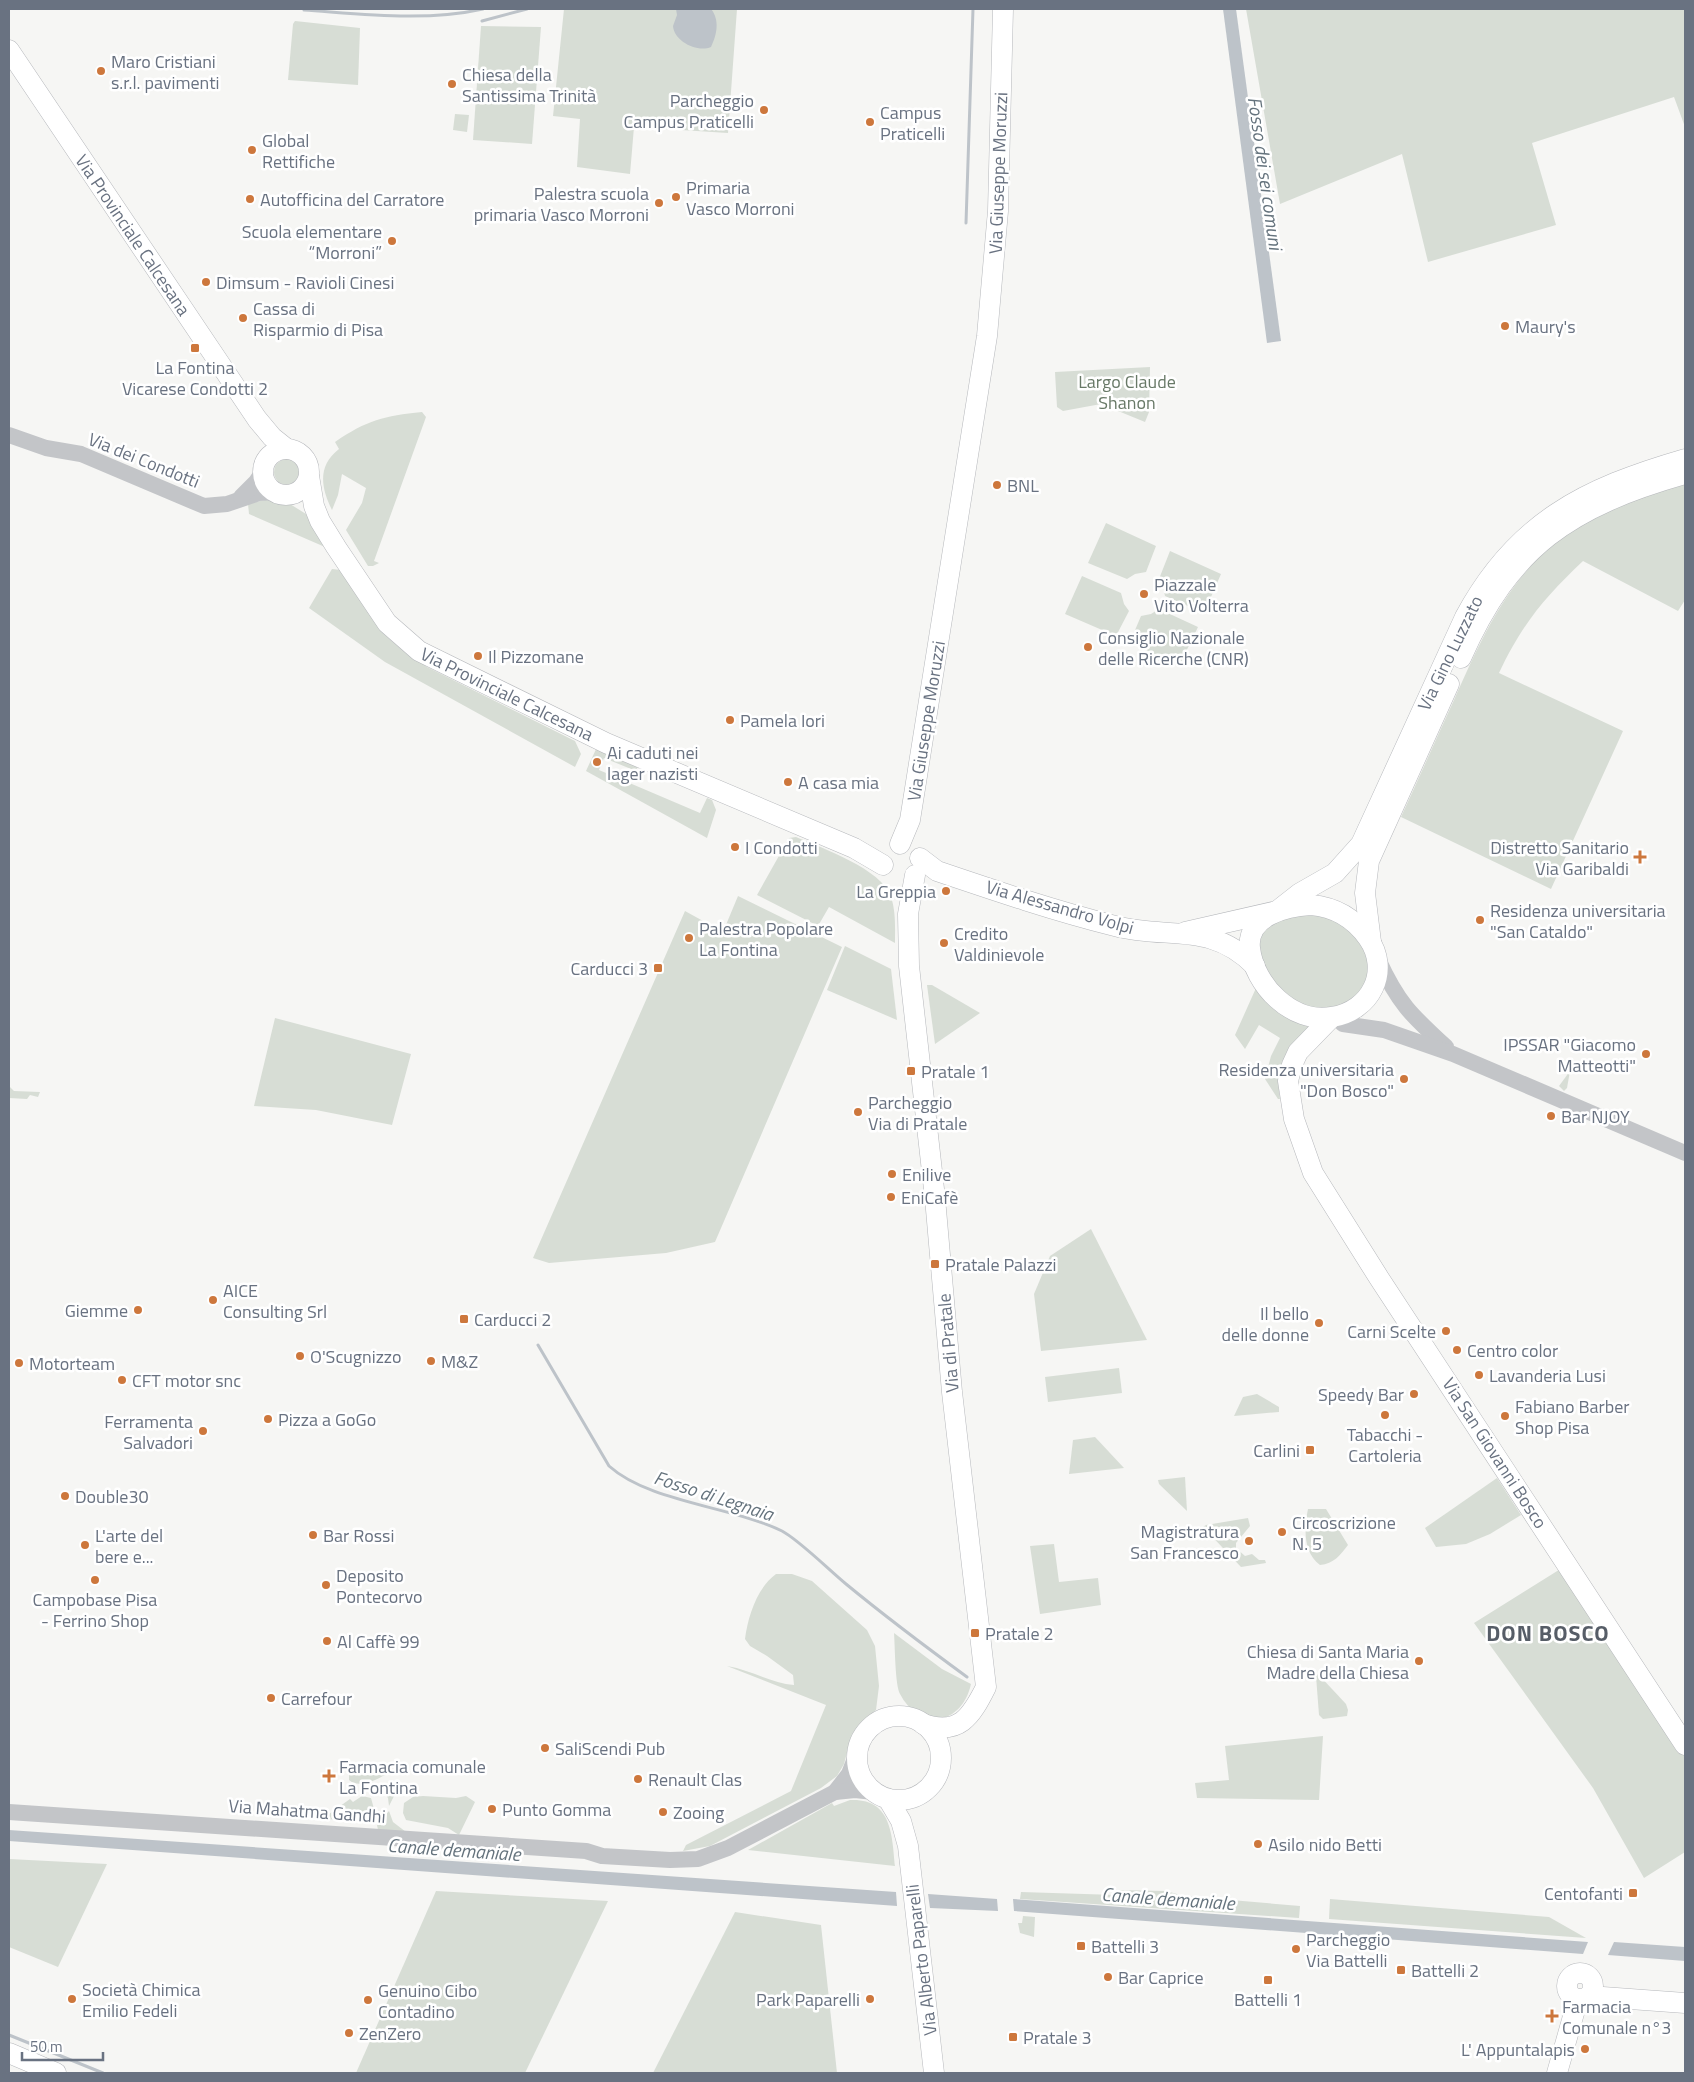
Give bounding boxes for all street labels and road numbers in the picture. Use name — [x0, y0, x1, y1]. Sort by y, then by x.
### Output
street label: Via Giuseppe Moruzzi — [982, 92, 1014, 254]
street label: Via Provinciale Calcesana — [69, 149, 197, 321]
street label: Via dei Condotti — [84, 425, 204, 495]
street label: Via Gino Luzzato — [1410, 591, 1490, 715]
street label: Via Giuseppe Moruzzi — [900, 639, 952, 803]
street label: Via Provinciale Calcesana — [416, 640, 598, 748]
street label: Via Alessandro Volpi — [983, 873, 1137, 941]
street label: Via di Pratale — [930, 1292, 966, 1394]
street label: Via San Giovanni Bosco — [1436, 1372, 1554, 1534]
street label: Via Mahatma Gandhi — [228, 1792, 386, 1830]
street label: Via Alberto Paparelli — [898, 1883, 944, 2037]

